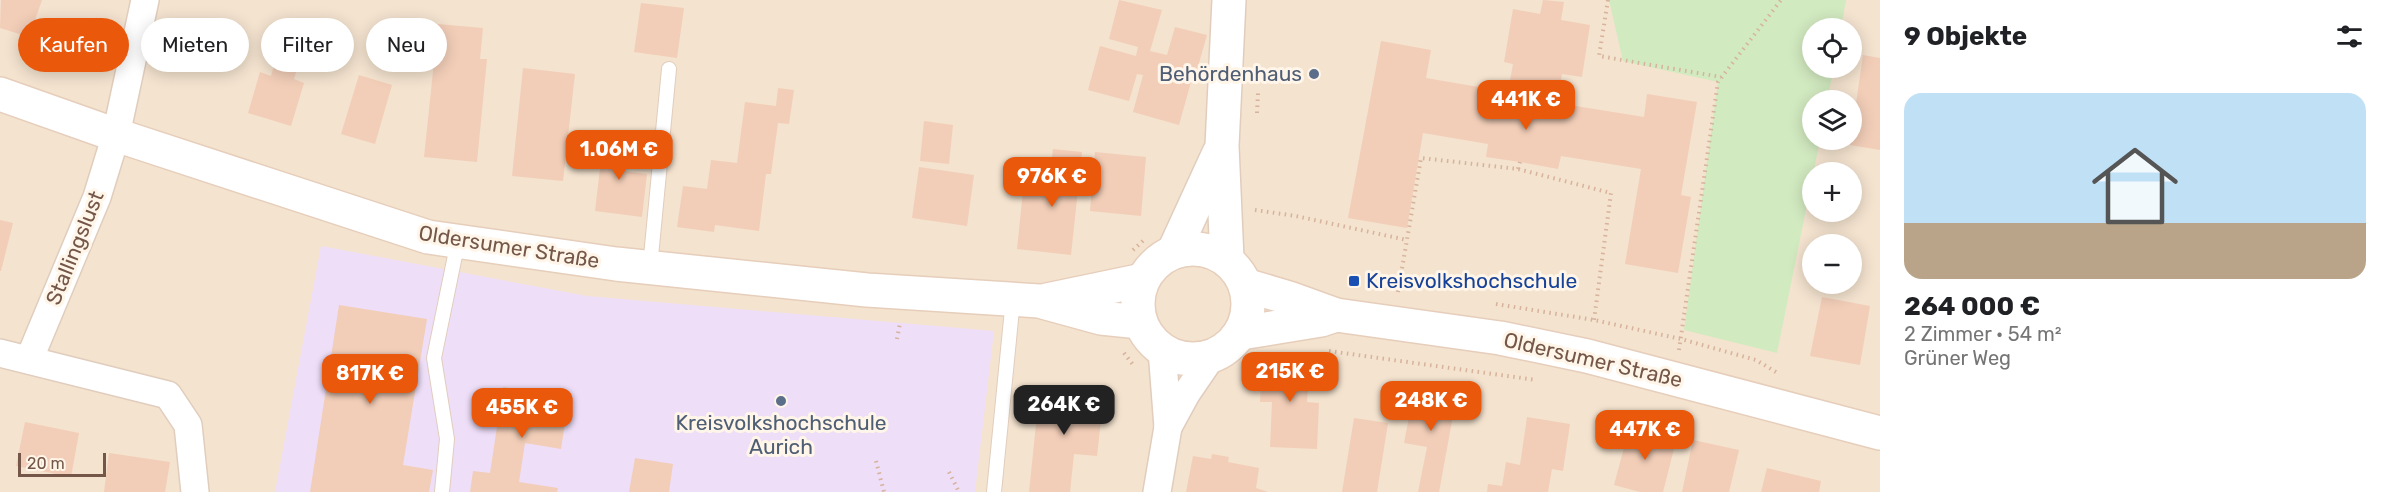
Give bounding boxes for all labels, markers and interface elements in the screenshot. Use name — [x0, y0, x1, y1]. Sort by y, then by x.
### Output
chip: Kaufen — [18, 18, 129, 72]
chip: Mieten — [141, 18, 249, 72]
chip: Filter — [261, 18, 354, 72]
chip: Neu — [366, 18, 447, 72]
map controls — [1802, 18, 1862, 294]
button: locate — [1802, 18, 1862, 78]
icon: filters — [2333, 20, 2366, 53]
text: 9 Objekte — [1904, 21, 2027, 52]
place label: Behördenhaus — [1159, 61, 1302, 86]
marker: Behördenhaus — [1307, 67, 1321, 81]
pin: 441K € — [1477, 80, 1575, 131]
text: 441K € — [1491, 87, 1561, 111]
button: layers — [1802, 90, 1862, 150]
pin: 1.06M € — [564, 130, 674, 181]
icon: home — [2081, 132, 2189, 240]
text: 1.06M € — [580, 137, 658, 161]
pin: 976K € — [1003, 157, 1101, 208]
button: + — [1802, 162, 1862, 222]
text: 976K € — [1017, 164, 1087, 188]
street label: Stallingslust — [40, 187, 109, 308]
street label: Oldersumer Straße — [417, 220, 601, 273]
button: − — [1802, 234, 1862, 294]
place label: Kreisvolkshochschule — [1366, 268, 1577, 293]
marker: Kreisvolkshochschule — [1347, 274, 1361, 288]
text: 264 000 € — [1904, 291, 2040, 322]
text: 2 Zimmer · 54 m² — [1904, 322, 2062, 346]
street label: Oldersumer Straße — [1501, 327, 1685, 392]
text: Grüner Weg — [1904, 346, 2011, 370]
pin: 215K € — [1241, 352, 1339, 403]
pin: 817K € — [321, 354, 419, 405]
text: 215K € — [1256, 359, 1325, 383]
text: 817K € — [336, 361, 404, 385]
pin: 248K € — [1382, 381, 1480, 432]
pin: 264K € — [1015, 385, 1113, 436]
pin: 455K € — [473, 388, 571, 439]
text: 248K € — [1394, 388, 1468, 412]
text: 264K € — [1028, 392, 1100, 416]
marker: Kreisvolkshochschule Aurich — [774, 394, 788, 408]
text: 455K € — [486, 395, 558, 419]
place label: Kreisvolkshochschule Aurich — [675, 410, 887, 459]
pin: 447K € — [1596, 410, 1694, 461]
text: 447K € — [1609, 417, 1681, 441]
scale bar — [18, 450, 106, 478]
text: 20 m — [27, 454, 65, 473]

